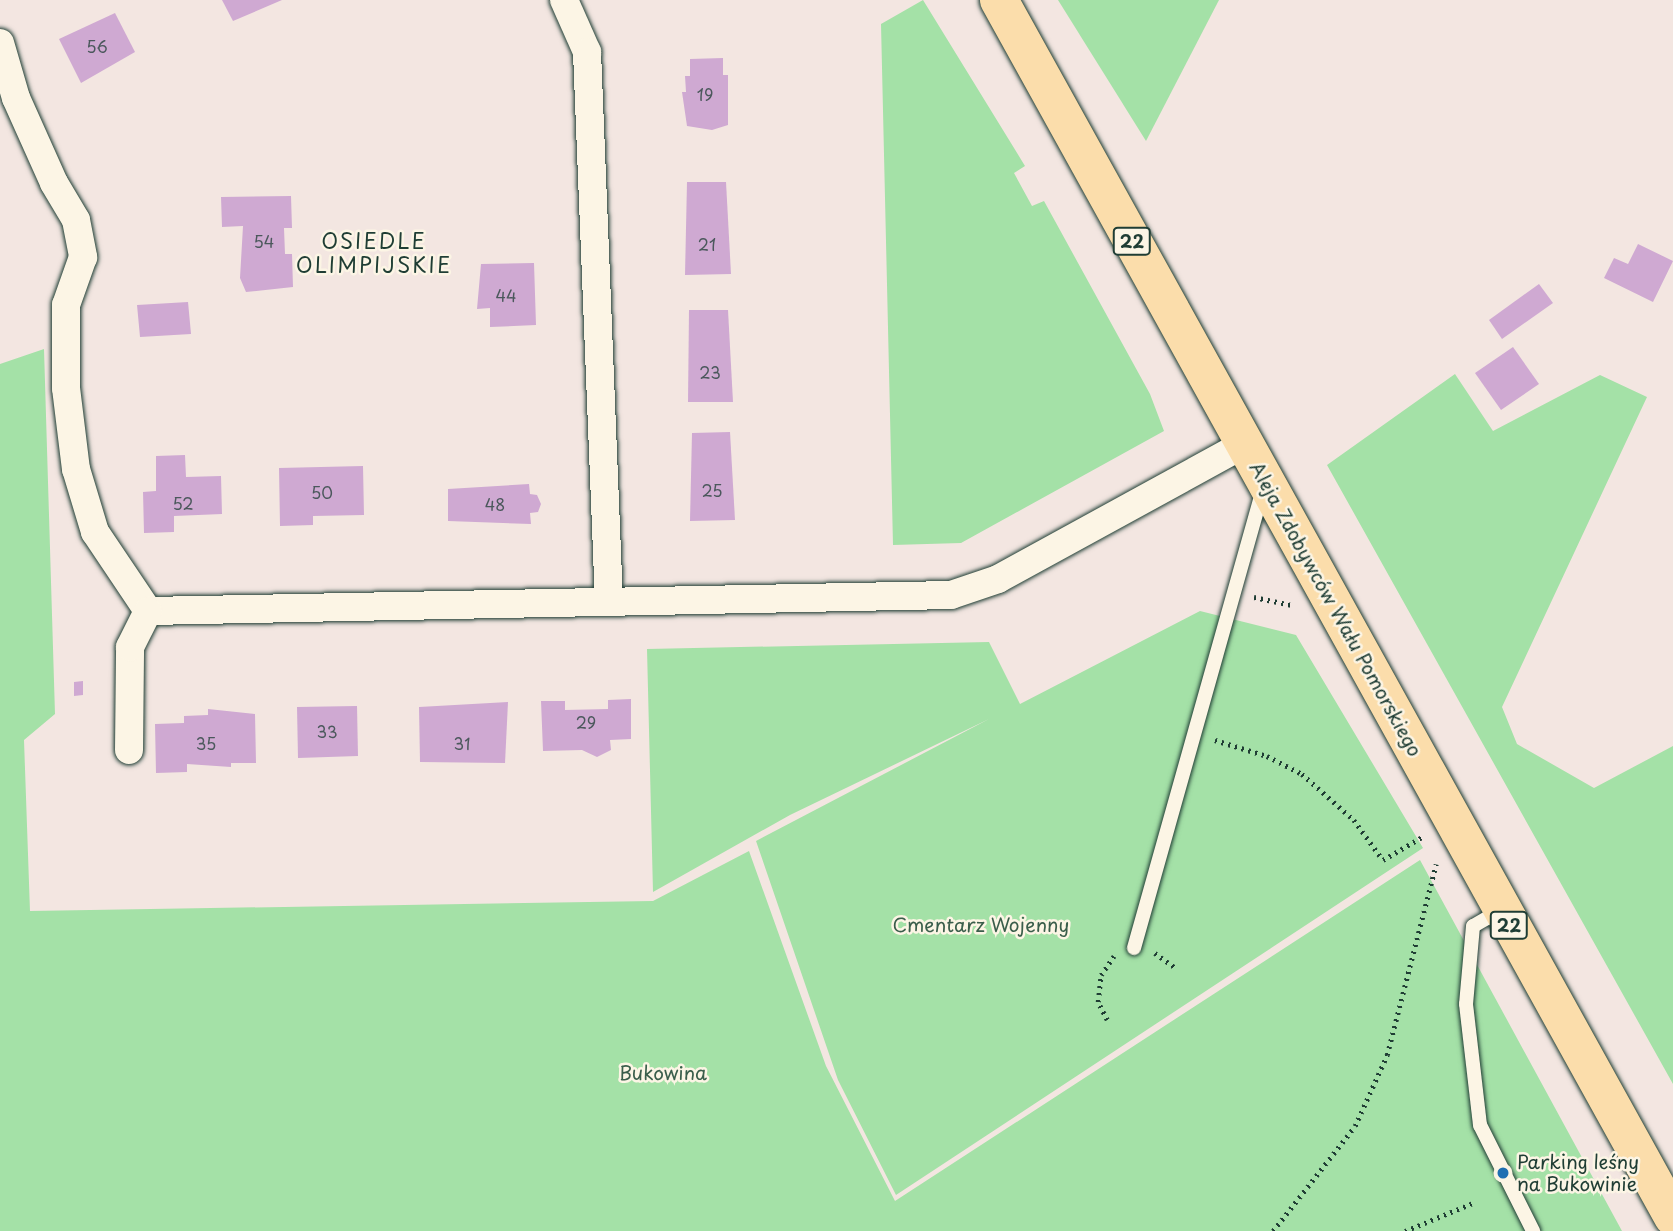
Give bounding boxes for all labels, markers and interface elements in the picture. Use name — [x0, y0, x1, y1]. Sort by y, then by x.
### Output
house number: 56 — [86, 36, 108, 56]
house number: 19 — [697, 84, 713, 104]
district label: OSIEDLE OLIMPIJSKIE — [298, 227, 450, 277]
road number: 22 — [1113, 227, 1151, 256]
house number: 54 — [254, 231, 274, 251]
house number: 21 — [698, 234, 716, 254]
house number: 44 — [495, 285, 517, 305]
house number: 23 — [699, 362, 721, 382]
street label: Aleja Zdobywców Wału Pomorskiego — [1245, 458, 1427, 760]
house number: 25 — [701, 480, 723, 500]
house number: 50 — [311, 482, 333, 502]
house number: 52 — [172, 493, 194, 513]
house number: 48 — [485, 494, 505, 514]
house number: 29 — [576, 712, 596, 732]
house number: 33 — [316, 721, 338, 741]
house number: 35 — [196, 733, 216, 753]
house number: 31 — [454, 733, 470, 753]
road number: 22 — [1490, 910, 1528, 940]
park label: Cmentarz Wojenny — [893, 914, 1069, 936]
park label: Bukowina — [619, 1062, 707, 1084]
place label: Parking leśny na Bukowinie — [1517, 1151, 1640, 1195]
marker: Parking leśny na Bukowinie — [1495, 1165, 1511, 1181]

